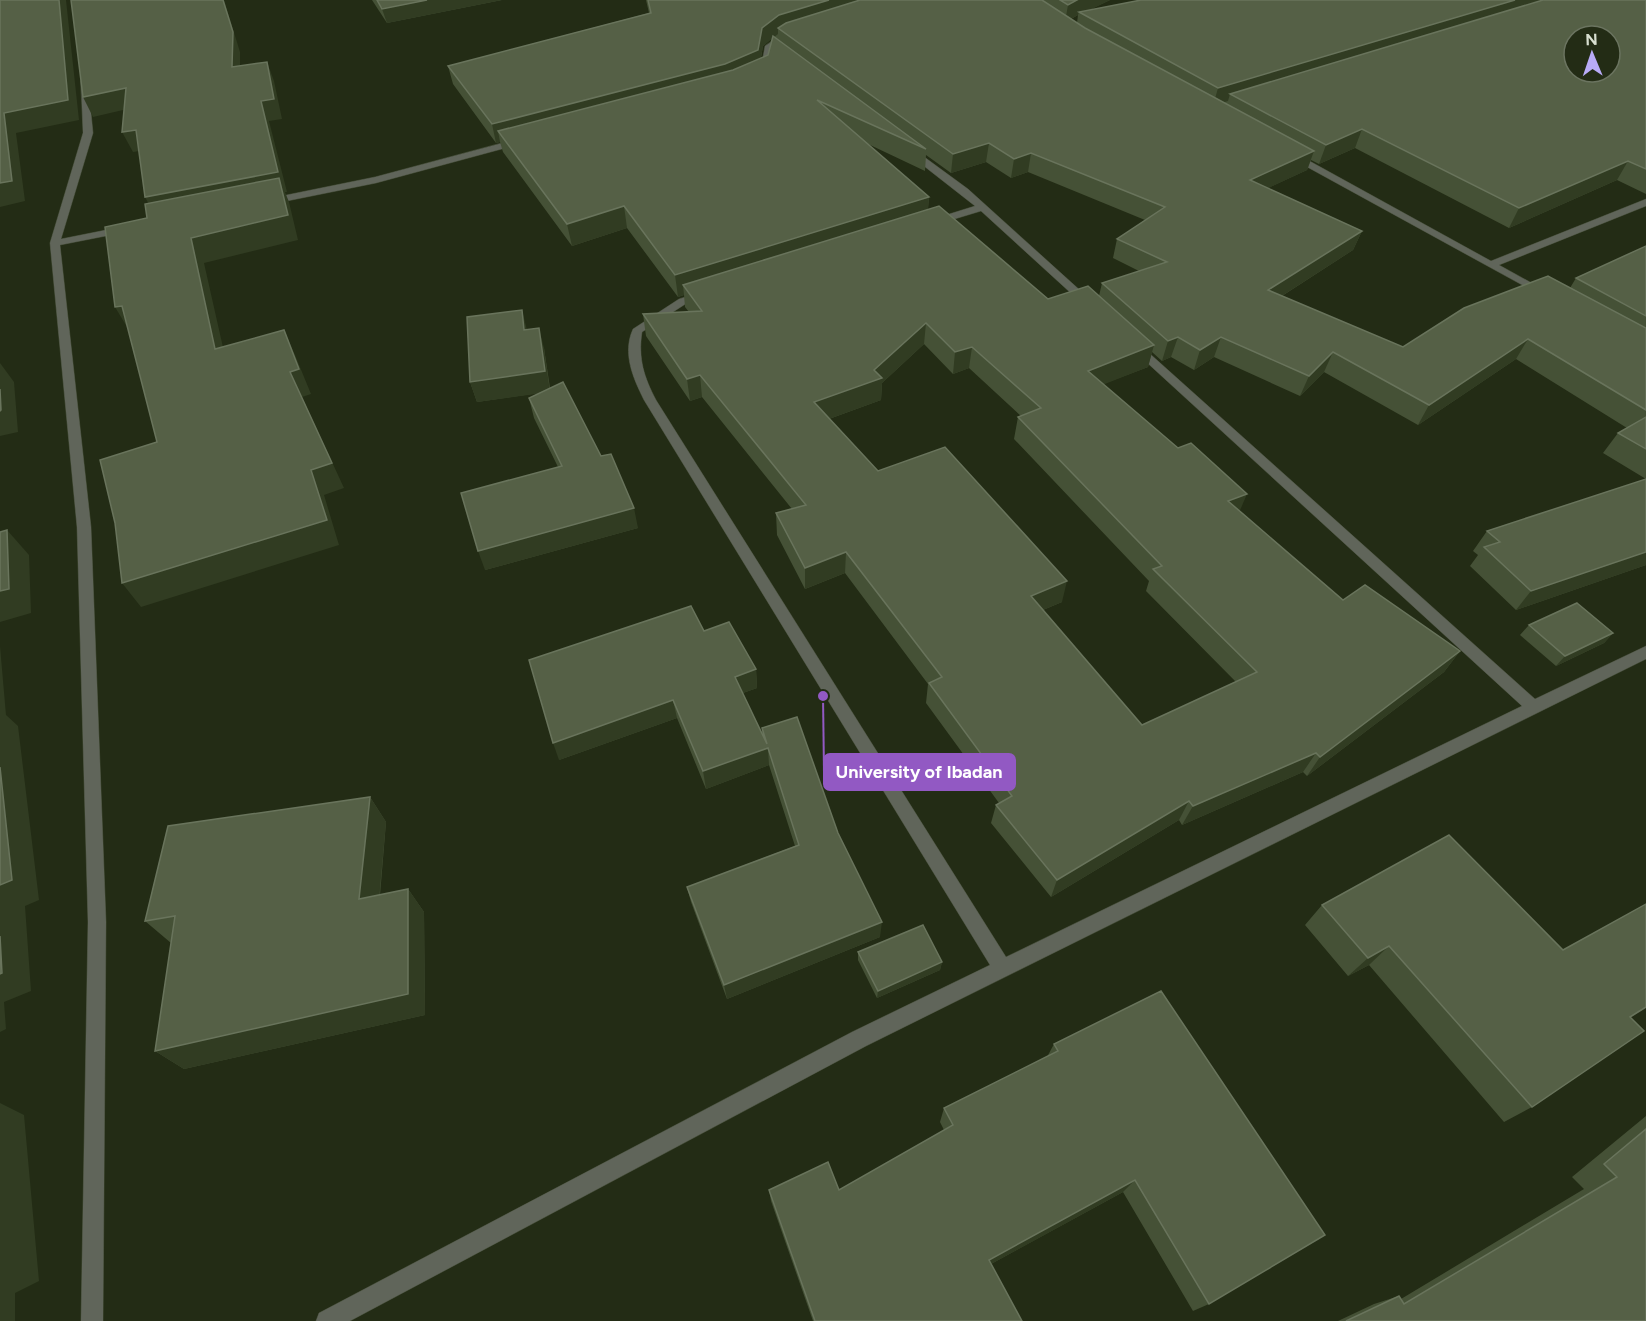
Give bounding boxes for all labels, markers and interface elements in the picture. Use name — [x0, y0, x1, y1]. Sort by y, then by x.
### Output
north arrow — [1562, 24, 1622, 84]
text: N — [1585, 30, 1598, 49]
callout: University of Ibadan — [824, 754, 1015, 790]
text: University of Ibadan — [836, 761, 1003, 783]

